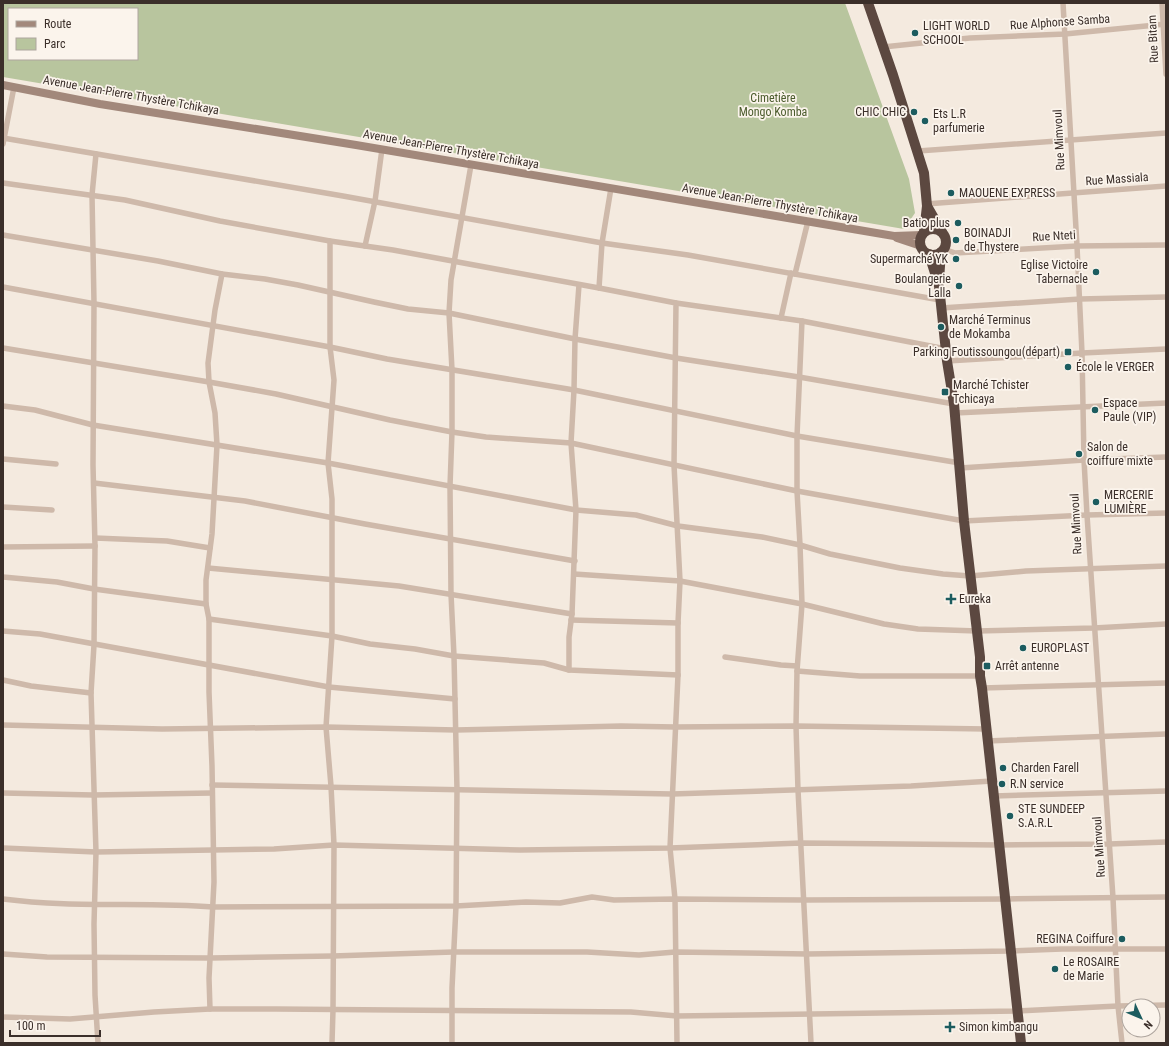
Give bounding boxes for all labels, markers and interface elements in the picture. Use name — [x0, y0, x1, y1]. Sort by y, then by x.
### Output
legend — [8, 8, 138, 60]
street label: Rue Alphonse Samba — [1009, 12, 1111, 32]
street label: Rue Bitam — [1145, 15, 1161, 63]
text: Route — [44, 17, 72, 31]
place label: LIGHT WORLD SCHOOL — [923, 19, 990, 47]
marker: LIGHT WORLD SCHOOL — [910, 28, 920, 38]
text: Parc — [44, 37, 66, 51]
street label: Avenue Jean-Pierre Thystère Tchikaya — [42, 73, 220, 117]
park label: Cimetière Mongo Komba — [739, 91, 808, 119]
place label: CHIC CHIC — [855, 105, 906, 119]
marker: CHIC CHIC — [909, 107, 919, 117]
place label: Ets L.R parfumerie — [933, 107, 985, 135]
street label: Rue Mimvoul — [1050, 109, 1068, 171]
marker: Ets L.R parfumerie — [920, 116, 930, 126]
street label: Avenue Jean-Pierre Thystère Tchikaya — [362, 127, 540, 171]
street label: Rue Massiala — [1085, 170, 1149, 188]
street label: Avenue Jean-Pierre Thystère Tchikaya — [681, 181, 859, 225]
place label: MAOUENE EXPRESS — [959, 186, 1055, 200]
marker: MAOUENE EXPRESS — [946, 188, 956, 198]
place label: Batio plus — [903, 216, 950, 230]
marker: Batio plus — [953, 218, 963, 228]
place label: BOINADJI de Thystere — [964, 226, 1019, 254]
street label: Rue Nteti — [1032, 228, 1076, 244]
marker: BOINADJI de Thystere — [951, 235, 961, 245]
place label: Supermarché YK — [870, 252, 948, 266]
marker: Supermarché YK — [951, 254, 961, 264]
place label: Eglise Victoire Tabernacle — [1020, 258, 1088, 286]
marker: Eglise Victoire Tabernacle — [1091, 267, 1101, 277]
place label: Boulangerie Lalla — [895, 272, 951, 300]
marker: Boulangerie Lalla — [954, 281, 964, 291]
place label: Marché Terminus de Mokamba — [949, 313, 1031, 341]
marker: Marché Terminus de Mokamba — [936, 322, 946, 332]
place label: Parking Foutissoungou(départ) — [913, 345, 1060, 359]
marker: Parking Foutissoungou(départ) — [1063, 347, 1073, 357]
place label: École le VERGER — [1076, 359, 1155, 374]
marker: École le VERGER — [1063, 362, 1073, 372]
place label: Marché Tchister Tchicaya — [953, 378, 1029, 406]
marker: Marché Tchister Tchicaya — [940, 387, 950, 397]
place label: Espace Paule (VIP) — [1103, 396, 1156, 424]
marker: Espace Paule (VIP) — [1090, 405, 1100, 415]
place label: Salon de coiffure mixte — [1087, 440, 1153, 468]
marker: Salon de coiffure mixte — [1074, 449, 1084, 459]
place label: MERCERIE LUMIÈRE — [1104, 488, 1154, 516]
street label: Rue Mimvoul — [1067, 493, 1085, 555]
marker: MERCERIE LUMIÈRE — [1091, 497, 1101, 507]
place label: Eureka — [959, 592, 991, 606]
marker: Eureka — [946, 594, 956, 604]
place label: EUROPLAST — [1031, 641, 1089, 655]
marker: EUROPLAST — [1018, 643, 1028, 653]
place label: Arrêt antenne — [995, 659, 1059, 673]
marker: Arrêt antenne — [982, 661, 992, 671]
place label: Charden Farell — [1011, 761, 1079, 775]
marker: Charden Farell — [998, 763, 1008, 773]
place label: R.N service — [1010, 777, 1064, 791]
marker: R.N service — [997, 779, 1007, 789]
place label: STE SUNDEEP S.A.R.L — [1018, 802, 1085, 830]
marker: STE SUNDEEP S.A.R.L — [1005, 811, 1015, 821]
street label: Rue Mimvoul — [1090, 816, 1108, 878]
place label: REGINA Coiffure — [1036, 932, 1114, 946]
marker: REGINA Coiffure — [1117, 934, 1127, 944]
place label: Le ROSAIRE de Marie — [1063, 955, 1119, 983]
marker: Le ROSAIRE de Marie — [1050, 964, 1060, 974]
north arrow — [1121, 998, 1161, 1038]
scale bar — [10, 1012, 100, 1038]
text: N — [1141, 1018, 1155, 1032]
text: 100 m — [16, 1019, 46, 1033]
place label: Simon kimbangu — [959, 1020, 1038, 1034]
marker: Simon kimbangu — [944, 1021, 956, 1033]

